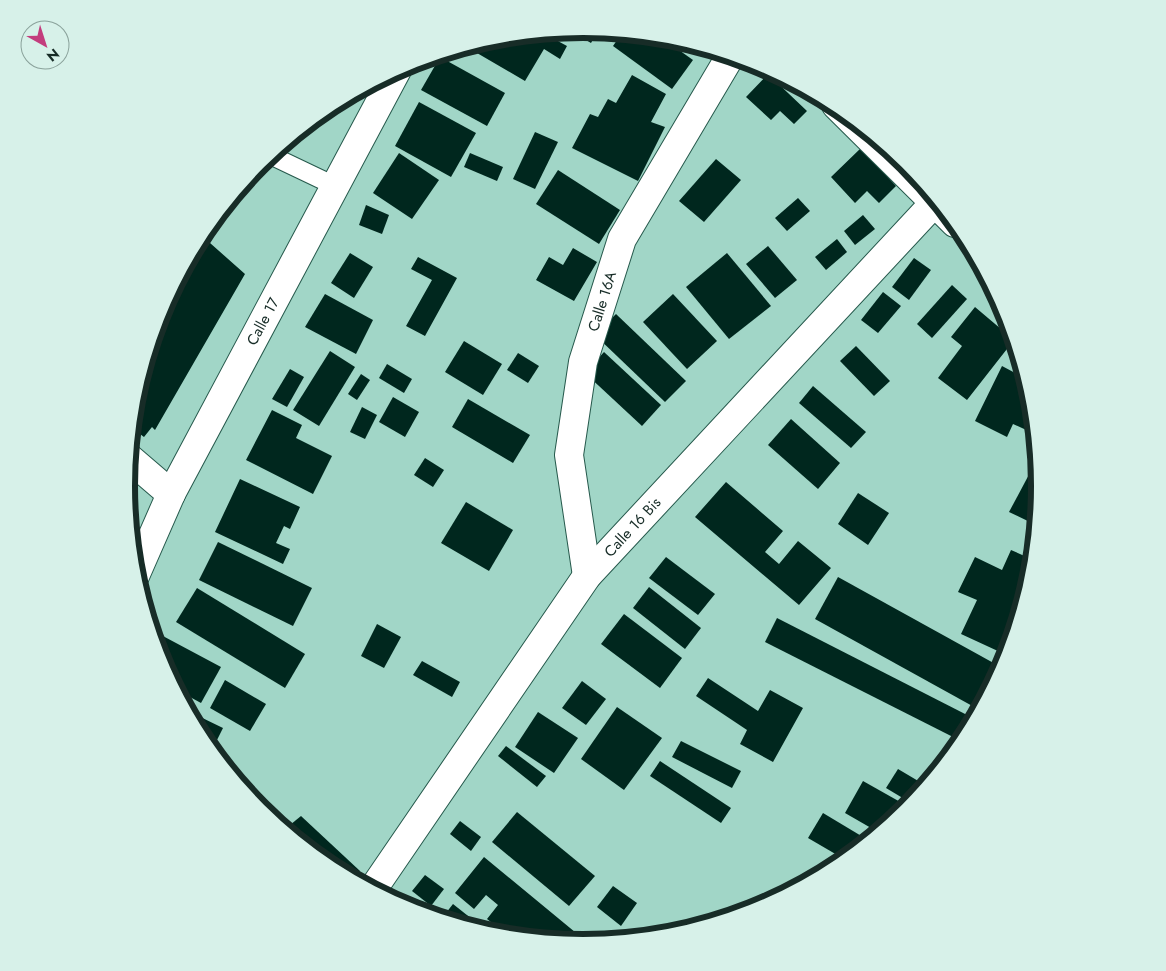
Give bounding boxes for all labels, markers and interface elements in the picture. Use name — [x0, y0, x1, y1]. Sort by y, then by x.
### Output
north arrow — [20, 20, 70, 70]
text: N — [43, 44, 64, 66]
street label: Calle 16A — [582, 268, 622, 334]
street label: Calle 17 — [241, 294, 285, 349]
street label: Calle 16 Bis — [599, 492, 666, 562]

